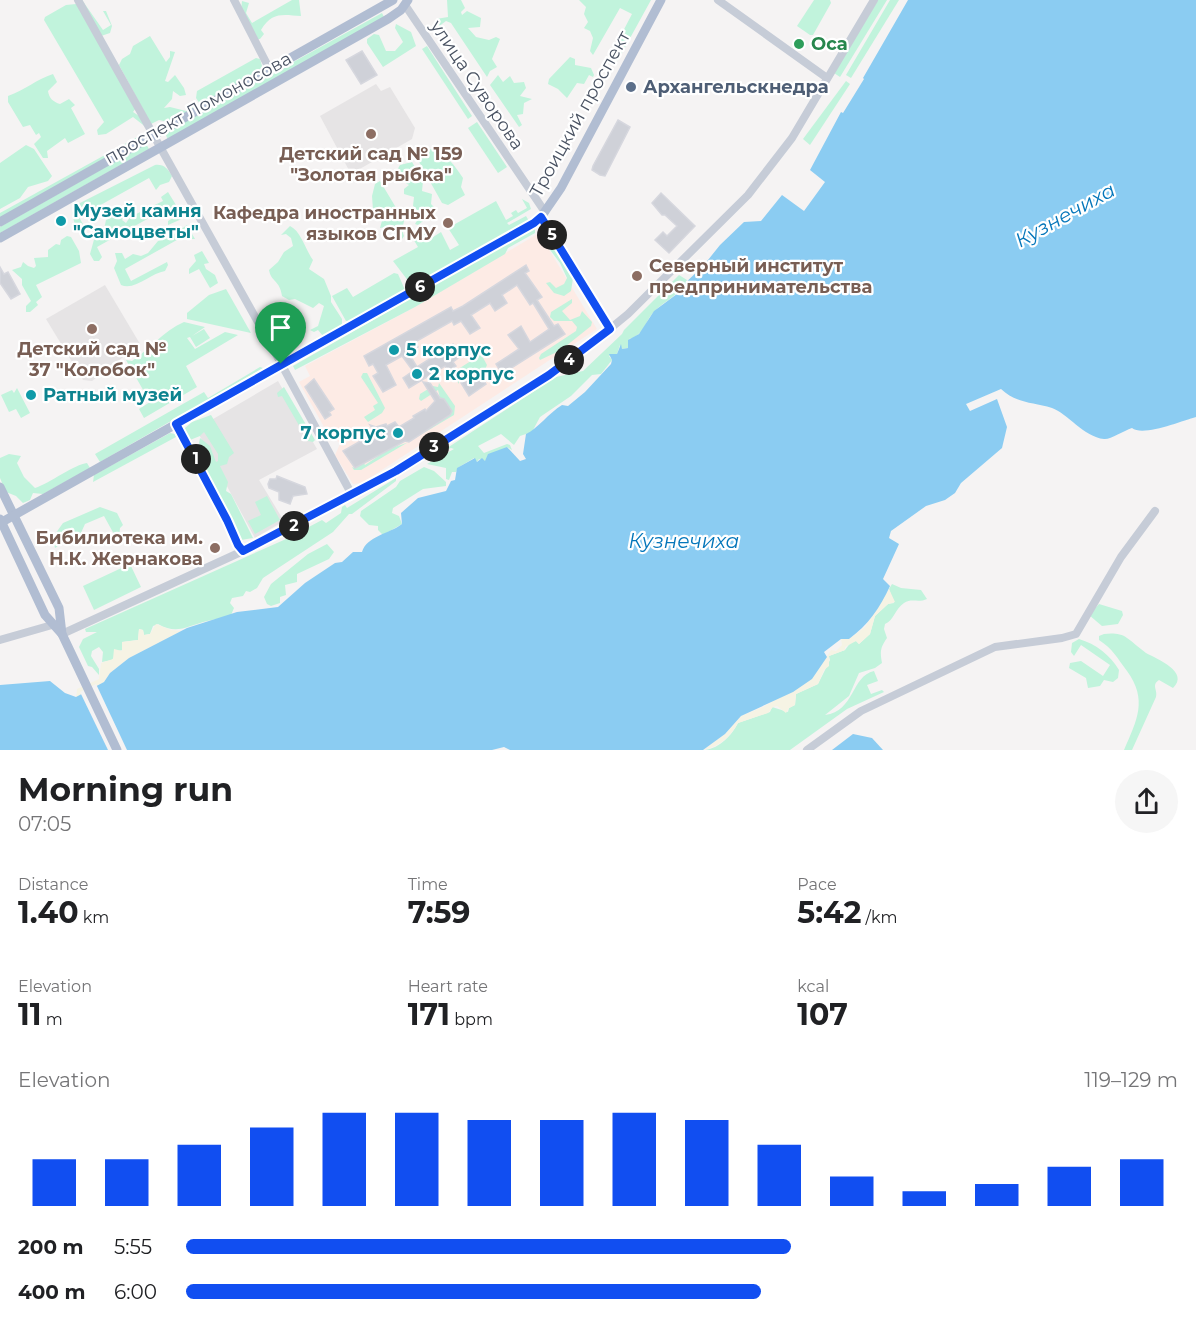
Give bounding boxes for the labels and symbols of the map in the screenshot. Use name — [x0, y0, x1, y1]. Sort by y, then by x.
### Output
street label: улица Суворова — [425, 15, 528, 154]
street label: Троицкий проспект — [525, 27, 635, 201]
place label: Оса — [811, 33, 848, 55]
marker: Оса — [792, 37, 806, 51]
street label: проспект Ломоносова — [101, 47, 295, 169]
place label: Архангельскнедра — [643, 76, 829, 98]
marker: Архангельскнедра — [624, 80, 638, 94]
marker: Детский сад № 159 "Золотая рыбка" — [364, 127, 378, 141]
place label: Детский сад № 159 "Золотая рыбка" — [279, 143, 463, 186]
water label: Кузнечиха — [1011, 178, 1119, 252]
place label: Музей камня "Самоцветы" — [73, 200, 202, 243]
place label: Кафедра иностранных языков СГМУ — [213, 202, 436, 245]
marker: Музей камня "Самоцветы" — [54, 214, 68, 228]
marker: Кафедра иностранных языков СГМУ — [441, 216, 455, 230]
pin: 5 — [537, 220, 567, 250]
place label: Северный институт предпринимательства — [649, 255, 872, 298]
marker: Северный институт предпринимательства — [630, 269, 644, 283]
pin: 6 — [405, 272, 435, 302]
pin — [255, 302, 306, 364]
marker: Детский сад № 37 "Колобок" — [85, 322, 99, 336]
place label: Детский сад № 37 "Колобок" — [17, 338, 167, 381]
place label: 5 корпус — [406, 339, 491, 361]
marker: 5 корпус — [387, 343, 401, 357]
pin: 4 — [554, 345, 584, 375]
place label: 2 корпус — [429, 363, 514, 385]
marker: 2 корпус — [410, 367, 424, 381]
place label: Ратный музей — [43, 384, 182, 406]
marker: Ратный музей — [24, 388, 38, 402]
place label: 7 корпус — [300, 422, 386, 444]
marker: 7 корпус — [391, 426, 405, 440]
pin: 3 — [419, 432, 449, 462]
pin: 1 — [181, 444, 211, 474]
pin: 2 — [279, 511, 309, 541]
place label: Бибилиотека им. Н.К. Жернакова — [36, 527, 203, 570]
water label: Кузнечиха — [629, 529, 739, 553]
marker: Бибилиотека им. Н.К. Жернакова — [208, 541, 222, 555]

